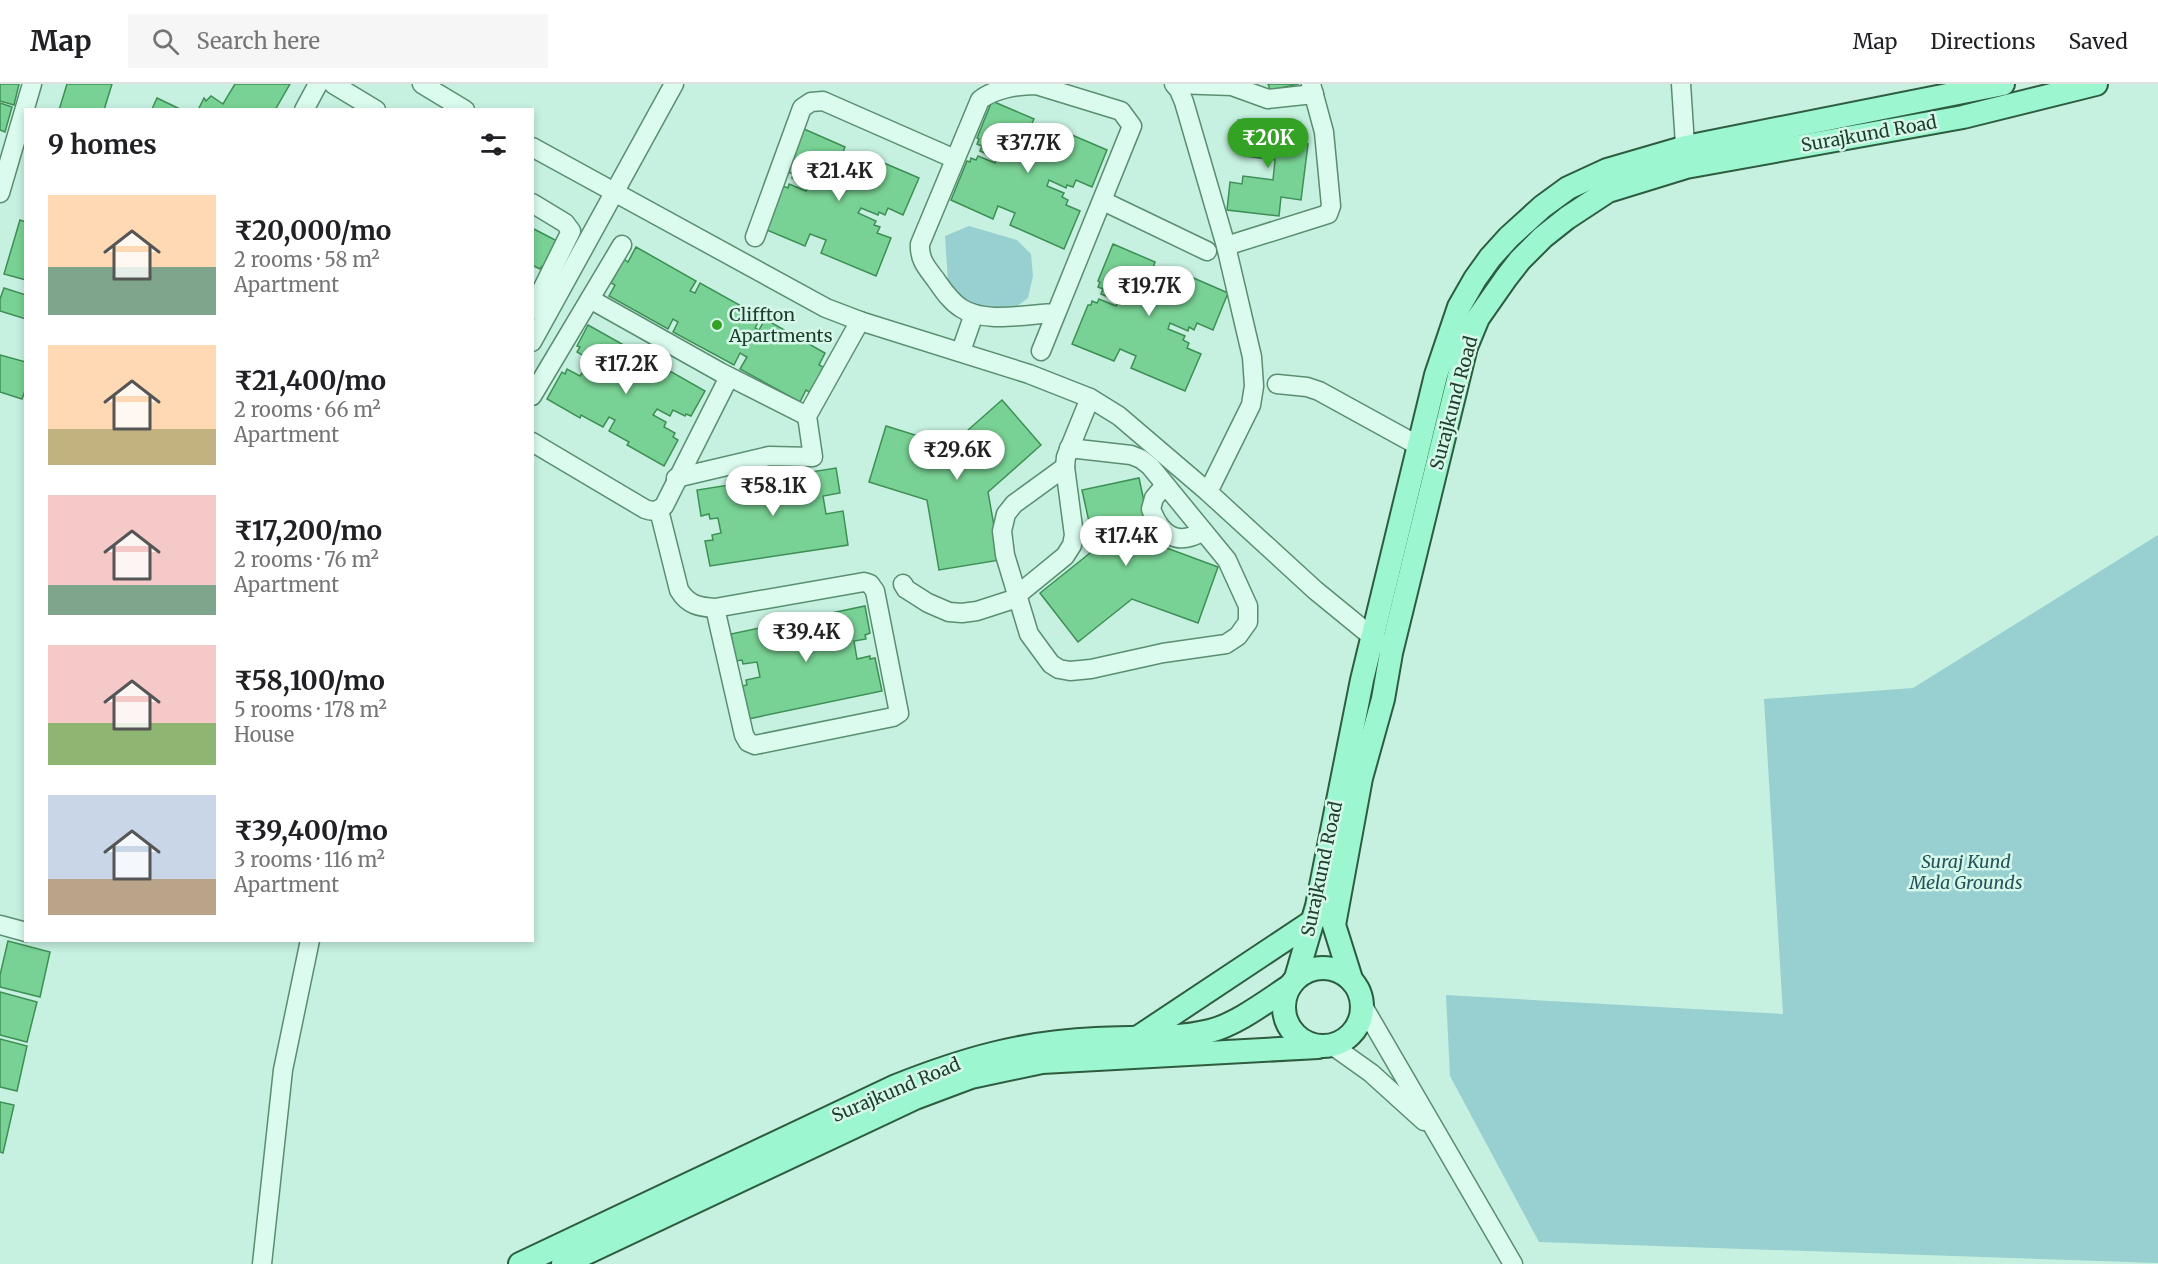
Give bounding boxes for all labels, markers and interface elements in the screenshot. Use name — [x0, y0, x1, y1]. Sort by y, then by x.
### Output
search box — [128, 14, 548, 68]
text: Map — [30, 23, 92, 59]
icon: search — [149, 25, 182, 58]
text: Search here — [197, 27, 320, 55]
text: Map — [1853, 28, 1897, 55]
text: Directions — [1930, 28, 2035, 55]
text: Saved — [2068, 28, 2128, 55]
street label: Surajkund Road — [1799, 110, 1939, 157]
pin: ₹20K — [1232, 118, 1304, 169]
pin: ₹37.7K — [979, 123, 1077, 174]
text: ₹20K — [1242, 125, 1295, 150]
text: 9 homes — [48, 128, 157, 161]
icon: filters — [477, 128, 510, 161]
text: ₹37.7K — [995, 130, 1061, 155]
pin: ₹21.4K — [790, 151, 888, 202]
text: ₹21.4K — [805, 158, 873, 183]
text: ₹20,000/mo — [234, 214, 391, 247]
icon: home — [96, 219, 168, 291]
text: 2 rooms · 58 m² — [234, 247, 380, 272]
pin: ₹19.7K — [1100, 266, 1198, 317]
text: Apartment — [234, 272, 339, 297]
text: ₹19.7K — [1117, 273, 1181, 298]
place label: Cliffton Apartments — [728, 303, 833, 347]
marker: Cliffton Apartments — [710, 318, 724, 332]
street label: Surajkund Road — [1425, 333, 1482, 472]
pin: ₹17.2K — [577, 344, 675, 395]
text: ₹17.2K — [594, 351, 658, 376]
text: ₹21,400/mo — [234, 364, 386, 397]
icon: home — [96, 369, 168, 441]
text: 2 rooms · 66 m² — [234, 397, 381, 422]
text: Apartment — [234, 422, 339, 447]
pin: ₹29.6K — [908, 430, 1006, 481]
text: ₹29.6K — [923, 437, 991, 462]
pin: ₹58.1K — [724, 466, 822, 517]
text: ₹58.1K — [740, 473, 806, 498]
text: ₹17,200/mo — [234, 514, 382, 547]
pin: ₹17.4K — [1077, 516, 1175, 567]
icon: home — [96, 519, 168, 591]
text: ₹17.4K — [1094, 523, 1158, 548]
text: 2 rooms · 76 m² — [234, 547, 379, 572]
text: Apartment — [234, 572, 339, 597]
pin: ₹39.4K — [757, 612, 855, 663]
text: ₹39.4K — [772, 619, 840, 644]
text: ₹58,100/mo — [234, 664, 385, 697]
icon: home — [96, 669, 168, 741]
text: 5 rooms · 178 m² — [234, 697, 387, 722]
text: House — [234, 722, 294, 747]
street label: Surajkund Road — [1296, 799, 1347, 939]
text: ₹39,400/mo — [234, 814, 388, 847]
icon: home — [96, 819, 168, 891]
text: 3 rooms · 116 m² — [234, 847, 385, 872]
park label: Suraj Kund Mela Grounds — [1908, 850, 2023, 894]
text: Apartment — [234, 872, 339, 897]
street label: Surajkund Road — [828, 1052, 964, 1127]

